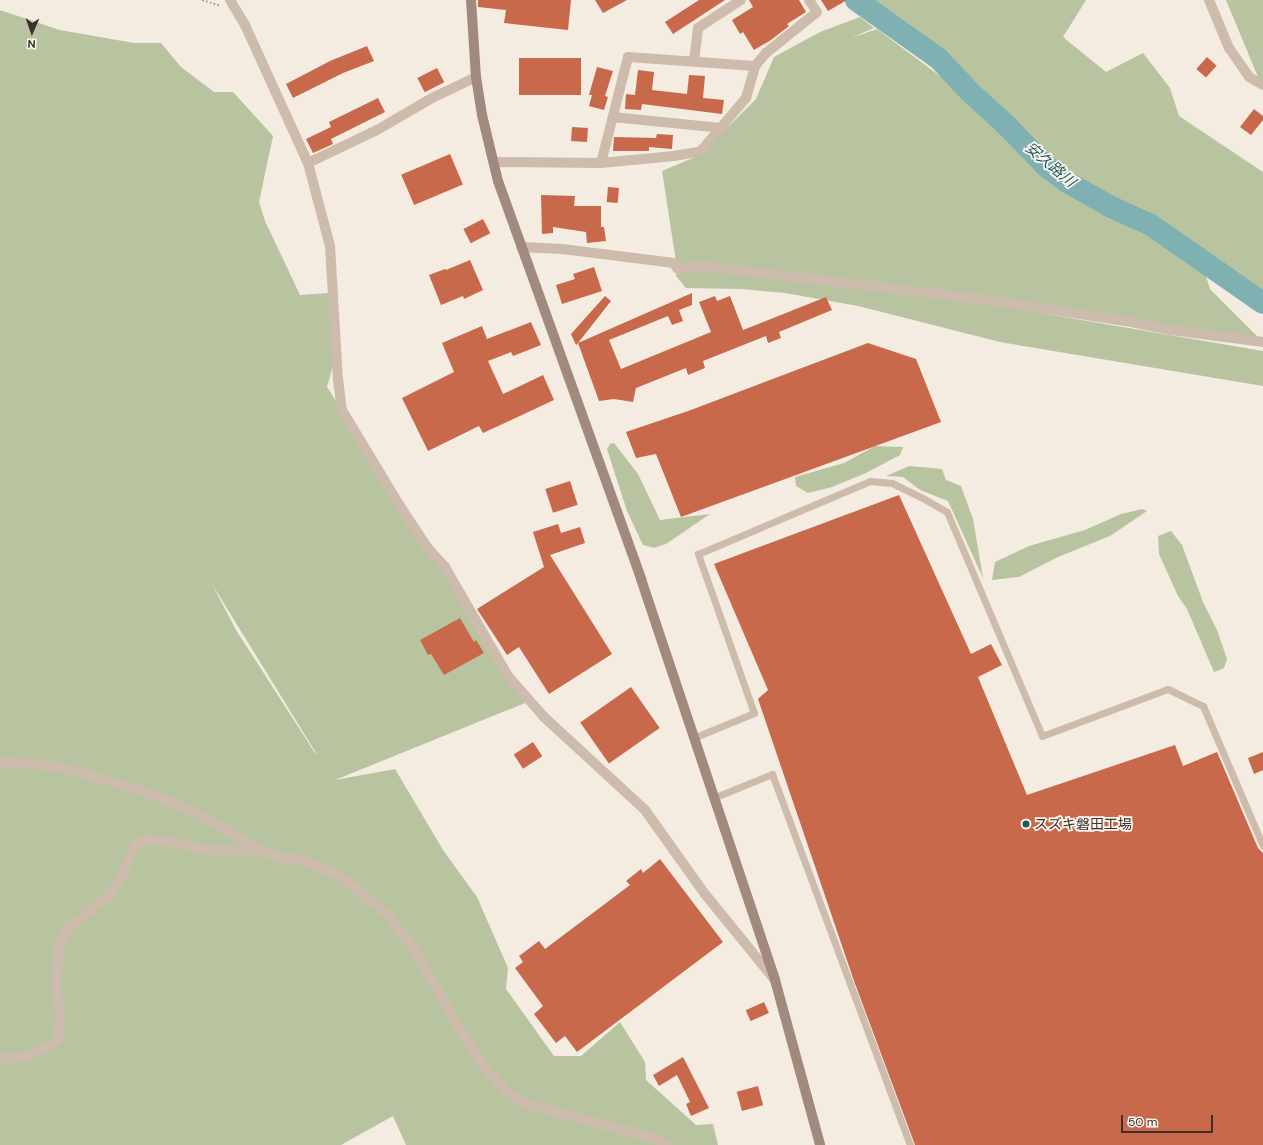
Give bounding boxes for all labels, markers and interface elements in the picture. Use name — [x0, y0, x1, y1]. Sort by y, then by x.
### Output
north arrow — [12, 12, 52, 52]
text: N — [27, 37, 36, 51]
water label: 安久路川 — [1021, 139, 1079, 191]
place label: スズキ磐田工場 — [1034, 816, 1132, 832]
marker: スズキ磐田工場 — [1021, 819, 1031, 829]
scale bar — [1123, 1107, 1215, 1133]
text: 50 m — [1128, 1114, 1157, 1130]

